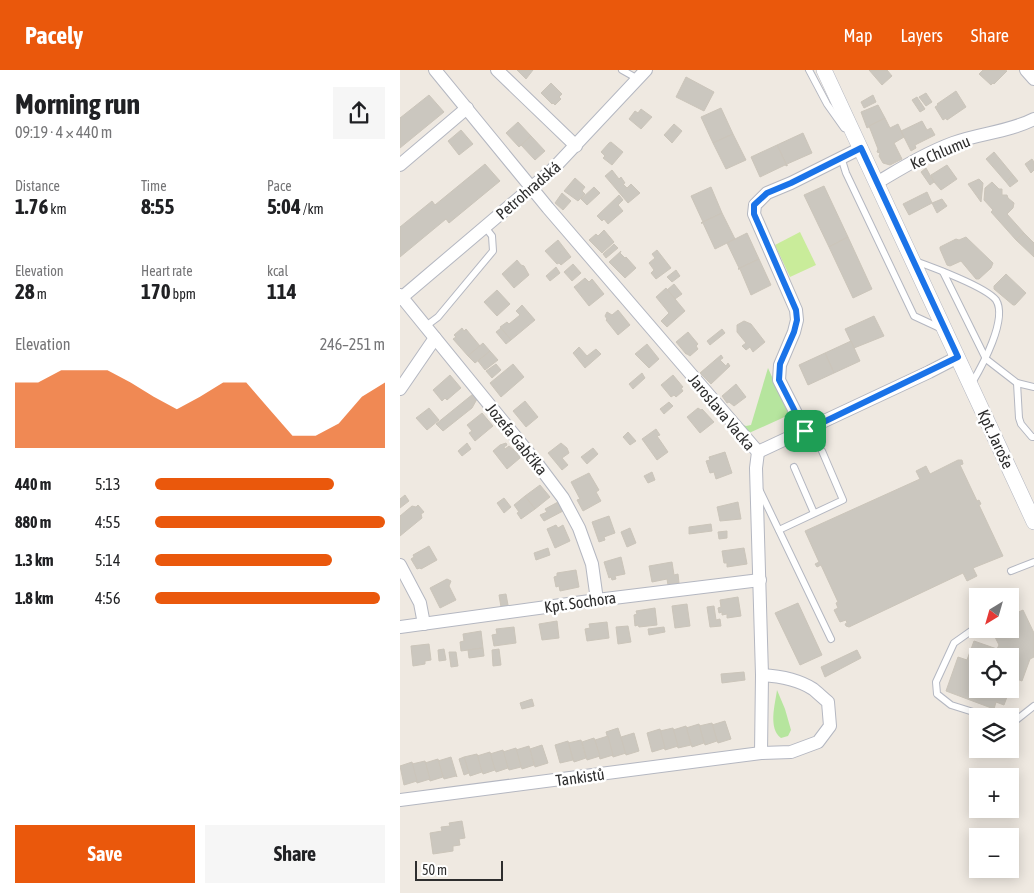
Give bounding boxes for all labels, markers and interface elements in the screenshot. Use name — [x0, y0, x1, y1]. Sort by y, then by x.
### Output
text: Pacely — [25, 22, 83, 49]
text: Map — [843, 25, 872, 46]
text: Layers — [900, 25, 943, 46]
text: Share — [971, 25, 1009, 46]
button: share — [333, 87, 385, 139]
text: Morning run — [15, 88, 140, 120]
text: 09:19 · 4 × 440 m — [15, 123, 112, 141]
street label: Ke Chlumu — [907, 131, 973, 173]
street label: Petrohradská — [492, 157, 564, 223]
text: Distance — [15, 178, 60, 194]
text: Time — [141, 178, 167, 194]
text: Pace — [267, 178, 292, 194]
text: 1.76 — [15, 194, 48, 218]
text: 8:55 — [141, 194, 174, 218]
text: 5:04 — [267, 194, 301, 218]
text: km — [48, 201, 67, 217]
text: /km — [301, 201, 324, 217]
text: Elevation — [15, 263, 64, 279]
text: Heart rate — [141, 263, 193, 279]
text: kcal — [267, 263, 288, 279]
text: 28 — [15, 279, 35, 303]
text: 170 — [141, 279, 171, 303]
text: 114 — [267, 279, 297, 303]
text: m — [35, 286, 47, 302]
text: bpm — [171, 286, 196, 302]
text: Elevation — [15, 335, 70, 353]
text: 246–251 m — [320, 335, 385, 353]
street label: Jaroslava Vacka — [685, 370, 759, 454]
street label: Jozefa Gabčíka — [483, 400, 551, 478]
street label: Kpt. Jaroše — [974, 407, 1017, 472]
pin — [784, 410, 826, 452]
icon: arrive — [791, 417, 819, 445]
text: 440 m — [15, 475, 51, 493]
text: 5:13 — [95, 475, 120, 493]
text: 880 m — [15, 513, 51, 531]
text: 4:55 — [95, 513, 120, 531]
text: 1.3 km — [15, 551, 54, 569]
text: 5:14 — [95, 551, 120, 569]
street label: Kpt. Sochora — [543, 588, 617, 617]
north arrow — [969, 588, 1019, 638]
map controls — [969, 588, 1019, 878]
text: 1.8 km — [15, 589, 54, 607]
text: 4:56 — [95, 589, 120, 607]
button: locate — [969, 648, 1019, 698]
button: layers — [969, 708, 1019, 758]
street label: Tankistů — [554, 765, 606, 789]
button: + — [969, 768, 1019, 818]
button: Save — [15, 825, 195, 883]
button: Share — [205, 825, 385, 883]
button: − — [969, 828, 1019, 878]
scale bar — [415, 858, 502, 881]
text: 50 m — [422, 862, 447, 878]

